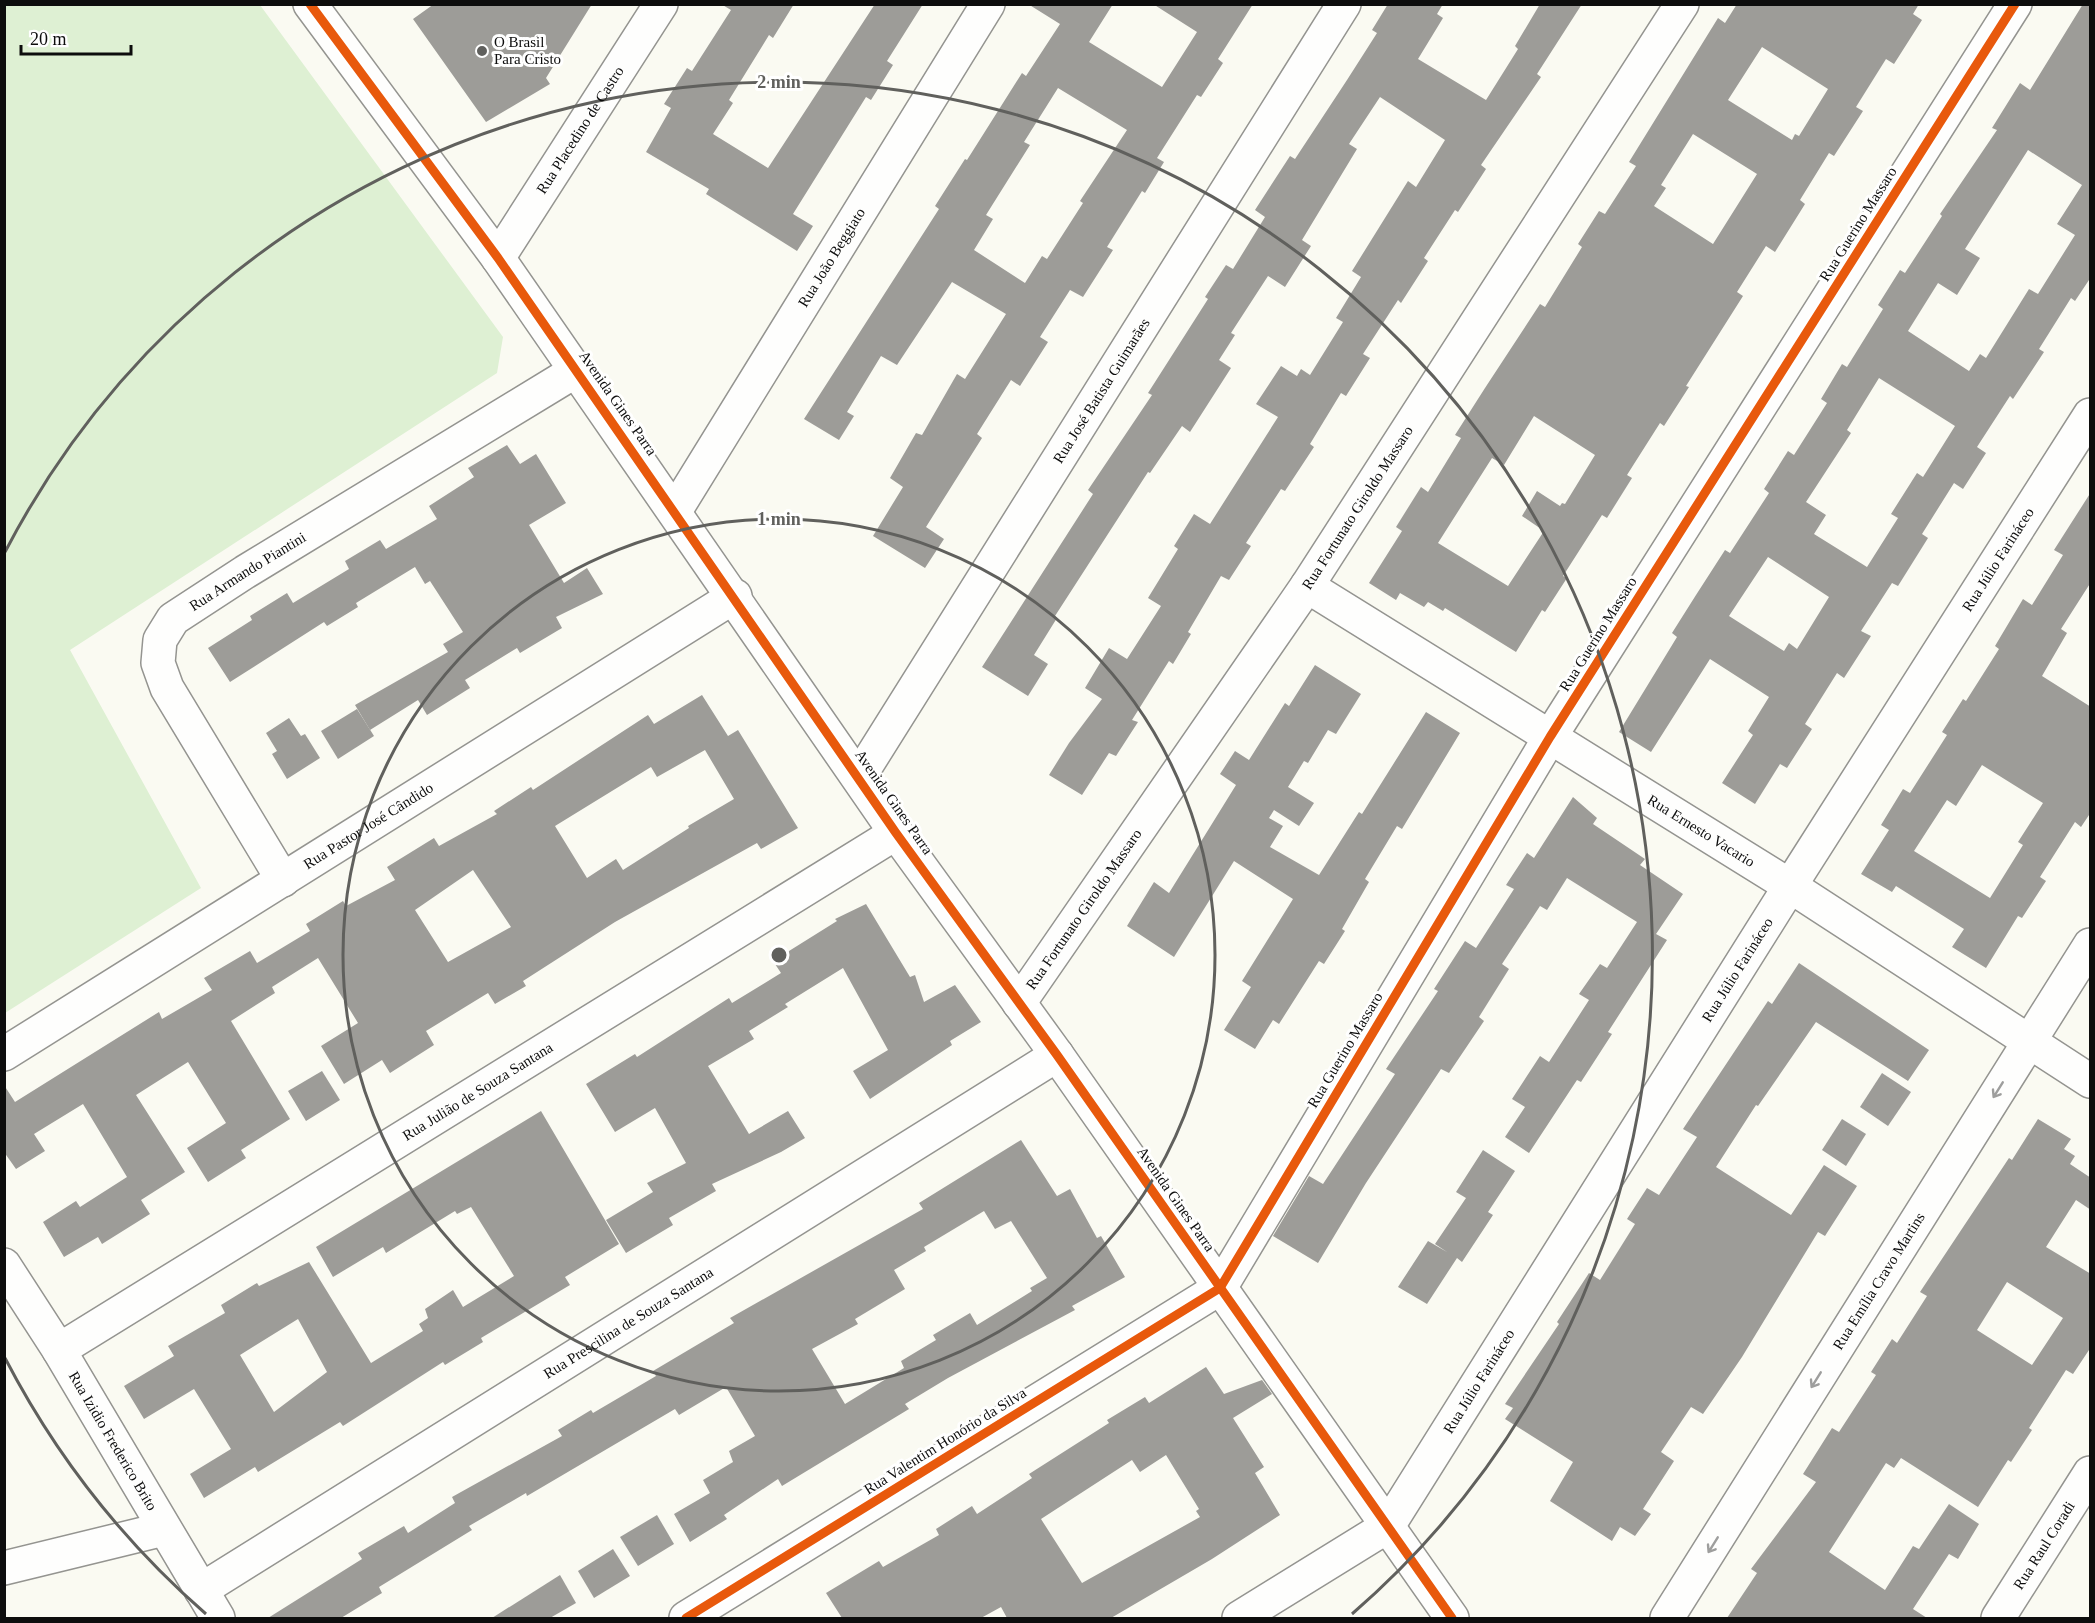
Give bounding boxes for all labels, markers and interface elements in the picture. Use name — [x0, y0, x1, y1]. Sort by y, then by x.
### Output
scale bar — [21, 18, 130, 56]
text: 20 m — [30, 29, 67, 49]
place label: O Brasil Para Cristo — [494, 34, 561, 67]
marker: O Brasil Para Cristo — [475, 44, 489, 58]
street label: Rua Placedino de Castro — [533, 63, 627, 197]
text: 2 min — [757, 72, 801, 92]
street label: Rua Guerino Massaro — [1816, 164, 1900, 284]
street label: Rua João Beggiato — [795, 205, 868, 310]
street label: Rua José Batista Guimarães — [1050, 315, 1153, 466]
street label: Avenida Gines Parra — [576, 348, 660, 459]
street label: Rua Fortunato Giroldo Massaro — [1299, 423, 1416, 592]
street label: Rua Júlio Farináceo — [1959, 505, 2037, 614]
text: 1 min — [757, 509, 801, 529]
street label: Rua Armando Piantini — [186, 529, 309, 614]
street label: Rua Guerino Massaro — [1556, 574, 1640, 694]
street label: Avenida Gines Parra — [852, 747, 936, 858]
street label: Rua Pastor José Cândido — [301, 779, 436, 872]
street label: Rua Ernesto Vacario — [1645, 792, 1758, 870]
street label: Rua Fortunato Giroldo Massaro — [1023, 826, 1145, 992]
street label: Rua Júlio Farináceo — [1699, 915, 1776, 1025]
centre of rings — [769, 945, 789, 965]
street label: Rua Guerino Massaro — [1304, 989, 1386, 1111]
street label: Rua Julião de Souza Santana — [400, 1039, 556, 1144]
one-way arrow — [1992, 1081, 2004, 1098]
street label: Avenida Gines Parra — [1134, 1144, 1218, 1255]
street label: Rua Emília Cravo Martins — [1830, 1209, 1928, 1353]
street label: Rua Prescilina de Souza Santana — [541, 1264, 716, 1382]
street label: Rua Júlio Farináceo — [1440, 1326, 1518, 1436]
street label: Rua Izidio Frederico Brito — [66, 1369, 160, 1513]
one-way arrow — [1810, 1371, 1822, 1388]
street label: Rua Valentim Honório da Silva — [861, 1384, 1029, 1498]
street label: Rua Raul Coradi — [2010, 1498, 2078, 1592]
one-way arrow — [1706, 1536, 1718, 1553]

